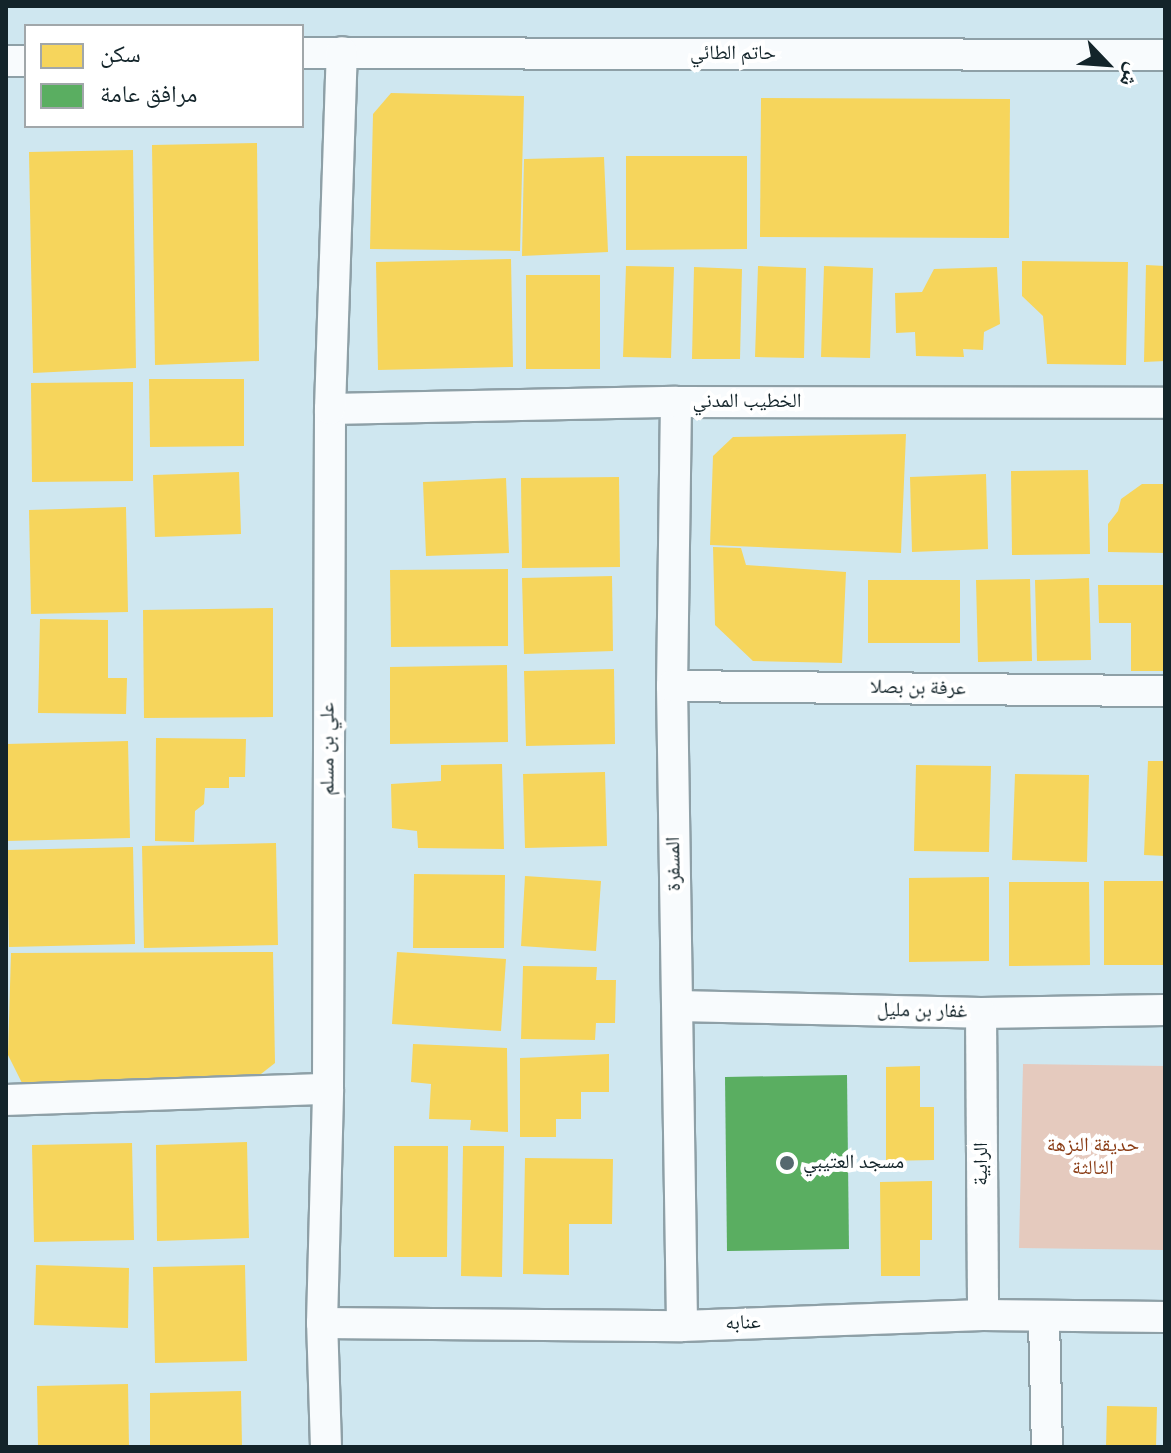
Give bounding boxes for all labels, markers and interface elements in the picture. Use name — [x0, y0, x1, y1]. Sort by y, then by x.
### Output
legend — [24, 24, 304, 128]
north arrow — [1067, 24, 1147, 104]
text: سكن — [100, 41, 141, 71]
street label: حاتم الطائي — [690, 42, 776, 66]
text: ش — [1112, 58, 1146, 91]
text: مرافق عامة — [100, 81, 197, 111]
street label: الخطيب المدني — [692, 390, 802, 414]
street label: عرفة بن بصلا — [870, 676, 966, 702]
street label: علي بن مسلم — [317, 702, 341, 796]
street label: المسفرة — [663, 837, 687, 891]
street label: غفار بن مليل — [877, 999, 967, 1025]
park label: حديقة النزهة الثالثة — [1047, 1134, 1139, 1181]
street label: الرابية — [970, 1142, 994, 1186]
place label: مسجد العتيبي — [803, 1151, 904, 1175]
marker: مسجد العتيبي — [778, 1154, 796, 1172]
street label: عنابه — [725, 1311, 761, 1337]

